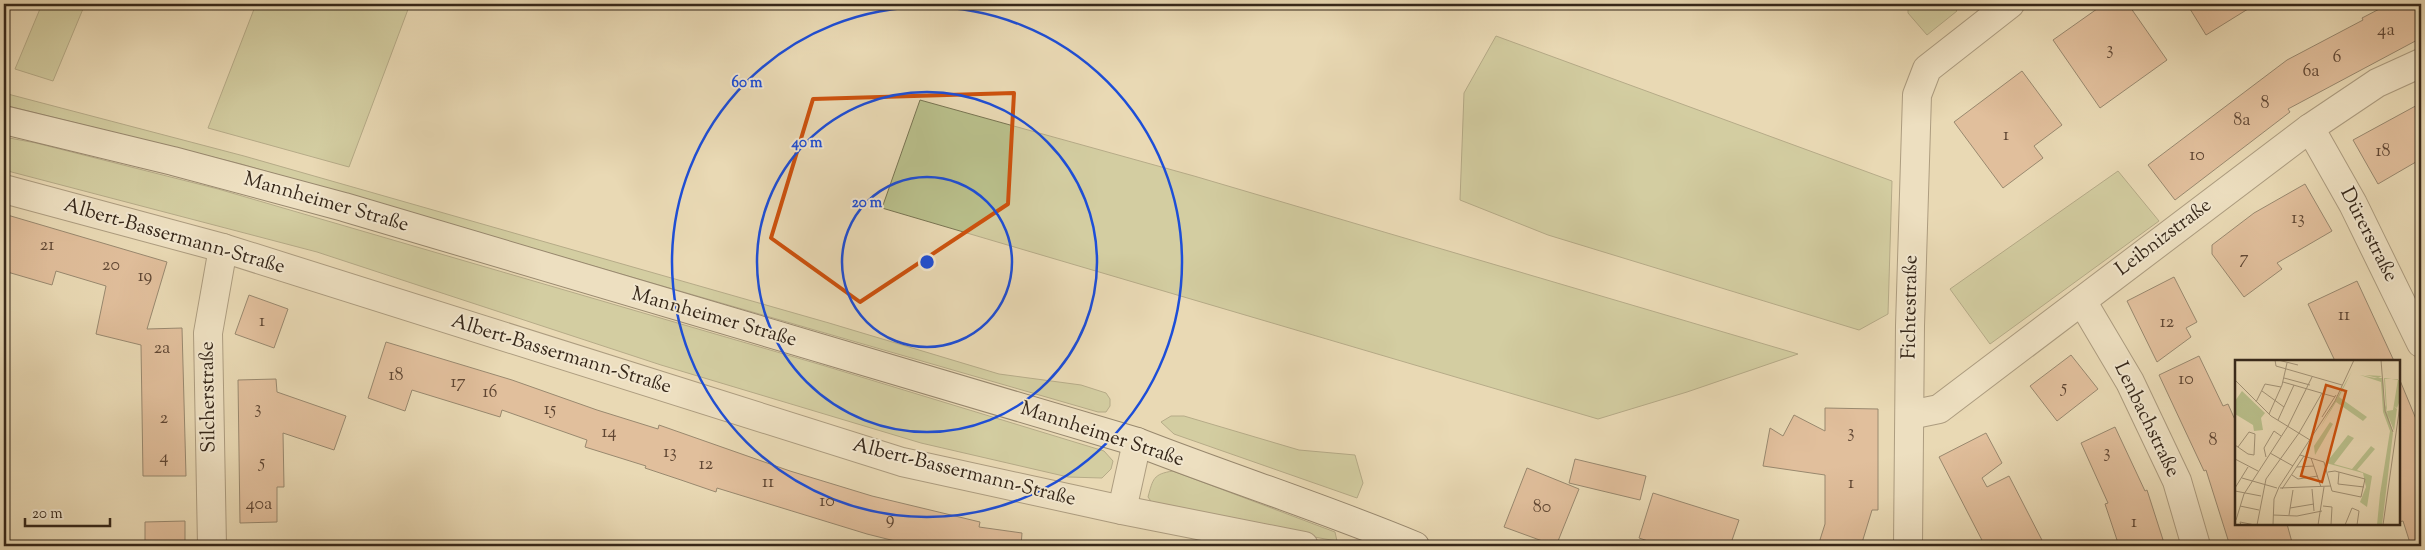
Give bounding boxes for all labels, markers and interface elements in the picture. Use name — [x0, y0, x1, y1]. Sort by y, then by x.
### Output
house number: 4a — [2377, 18, 2395, 44]
house number: 3 — [2106, 37, 2114, 63]
house number: 6 — [2333, 45, 2342, 71]
house number: 6a — [2302, 59, 2320, 85]
text: 60 m — [732, 73, 763, 94]
house number: 8 — [2261, 91, 2270, 117]
house number: 8a — [2233, 108, 2251, 134]
house number: 1 — [2003, 123, 2009, 149]
text: 40 m — [791, 133, 823, 154]
house number: 18 — [2375, 139, 2391, 165]
house number: 10 — [2189, 143, 2205, 169]
street label: Mannheimer Straße — [240, 166, 412, 240]
street label: Dürerstraße — [2332, 183, 2404, 287]
street label: Albert-Bassermann-Straße — [60, 191, 288, 283]
street label: Leibnizstraße — [2110, 192, 2218, 284]
text: 20 m — [852, 193, 883, 214]
house number: 13 — [2291, 206, 2305, 232]
house number: 21 — [40, 233, 54, 259]
house number: 7 — [2239, 246, 2249, 272]
house number: 20 — [102, 253, 120, 279]
centre of rings — [918, 253, 936, 271]
street label: Fichtestraße — [1896, 255, 1926, 359]
house number: 19 — [138, 264, 153, 290]
street label: Mannheimer Straße — [628, 281, 800, 355]
house number: 11 — [2338, 303, 2350, 329]
street label: Albert-Bassermann-Straße — [447, 308, 675, 402]
house number: 1 — [259, 309, 265, 335]
house number: 12 — [2160, 310, 2175, 336]
house number: 2a — [154, 336, 170, 362]
street label: Silcherstraße — [194, 341, 224, 453]
street label: Lenbachstraße — [2106, 358, 2186, 482]
inset map — [2235, 360, 2400, 525]
house number: 18 — [388, 363, 404, 389]
house number: 10 — [2178, 367, 2194, 393]
house number: 17 — [450, 370, 466, 396]
house number: 5 — [2060, 375, 2067, 401]
house number: 16 — [482, 380, 498, 406]
street label: Mannheimer Straße — [1016, 395, 1188, 475]
house number: 3 — [254, 396, 262, 422]
house number: 15 — [544, 397, 556, 423]
house number: 2 — [160, 406, 169, 432]
house number: 14 — [601, 420, 617, 446]
house number: 3 — [1847, 420, 1855, 446]
house number: 8 — [2209, 428, 2218, 454]
street label: Albert-Bassermann-Straße — [849, 431, 1079, 515]
house number: 13 — [663, 440, 677, 466]
house number: 3 — [2103, 440, 2111, 466]
house number: 4 — [159, 445, 169, 471]
house number: 5 — [258, 450, 265, 476]
house number: 12 — [699, 452, 714, 478]
house number: 11 — [762, 470, 774, 496]
house number: 1 — [1848, 471, 1854, 497]
house number: 10 — [819, 489, 835, 515]
house number: 40a — [246, 492, 272, 518]
scale bar — [25, 495, 110, 527]
house number: 80 — [1533, 495, 1551, 521]
text: 20 m — [32, 504, 63, 525]
house number: 9 — [886, 507, 895, 533]
house number: 1 — [2131, 510, 2137, 536]

